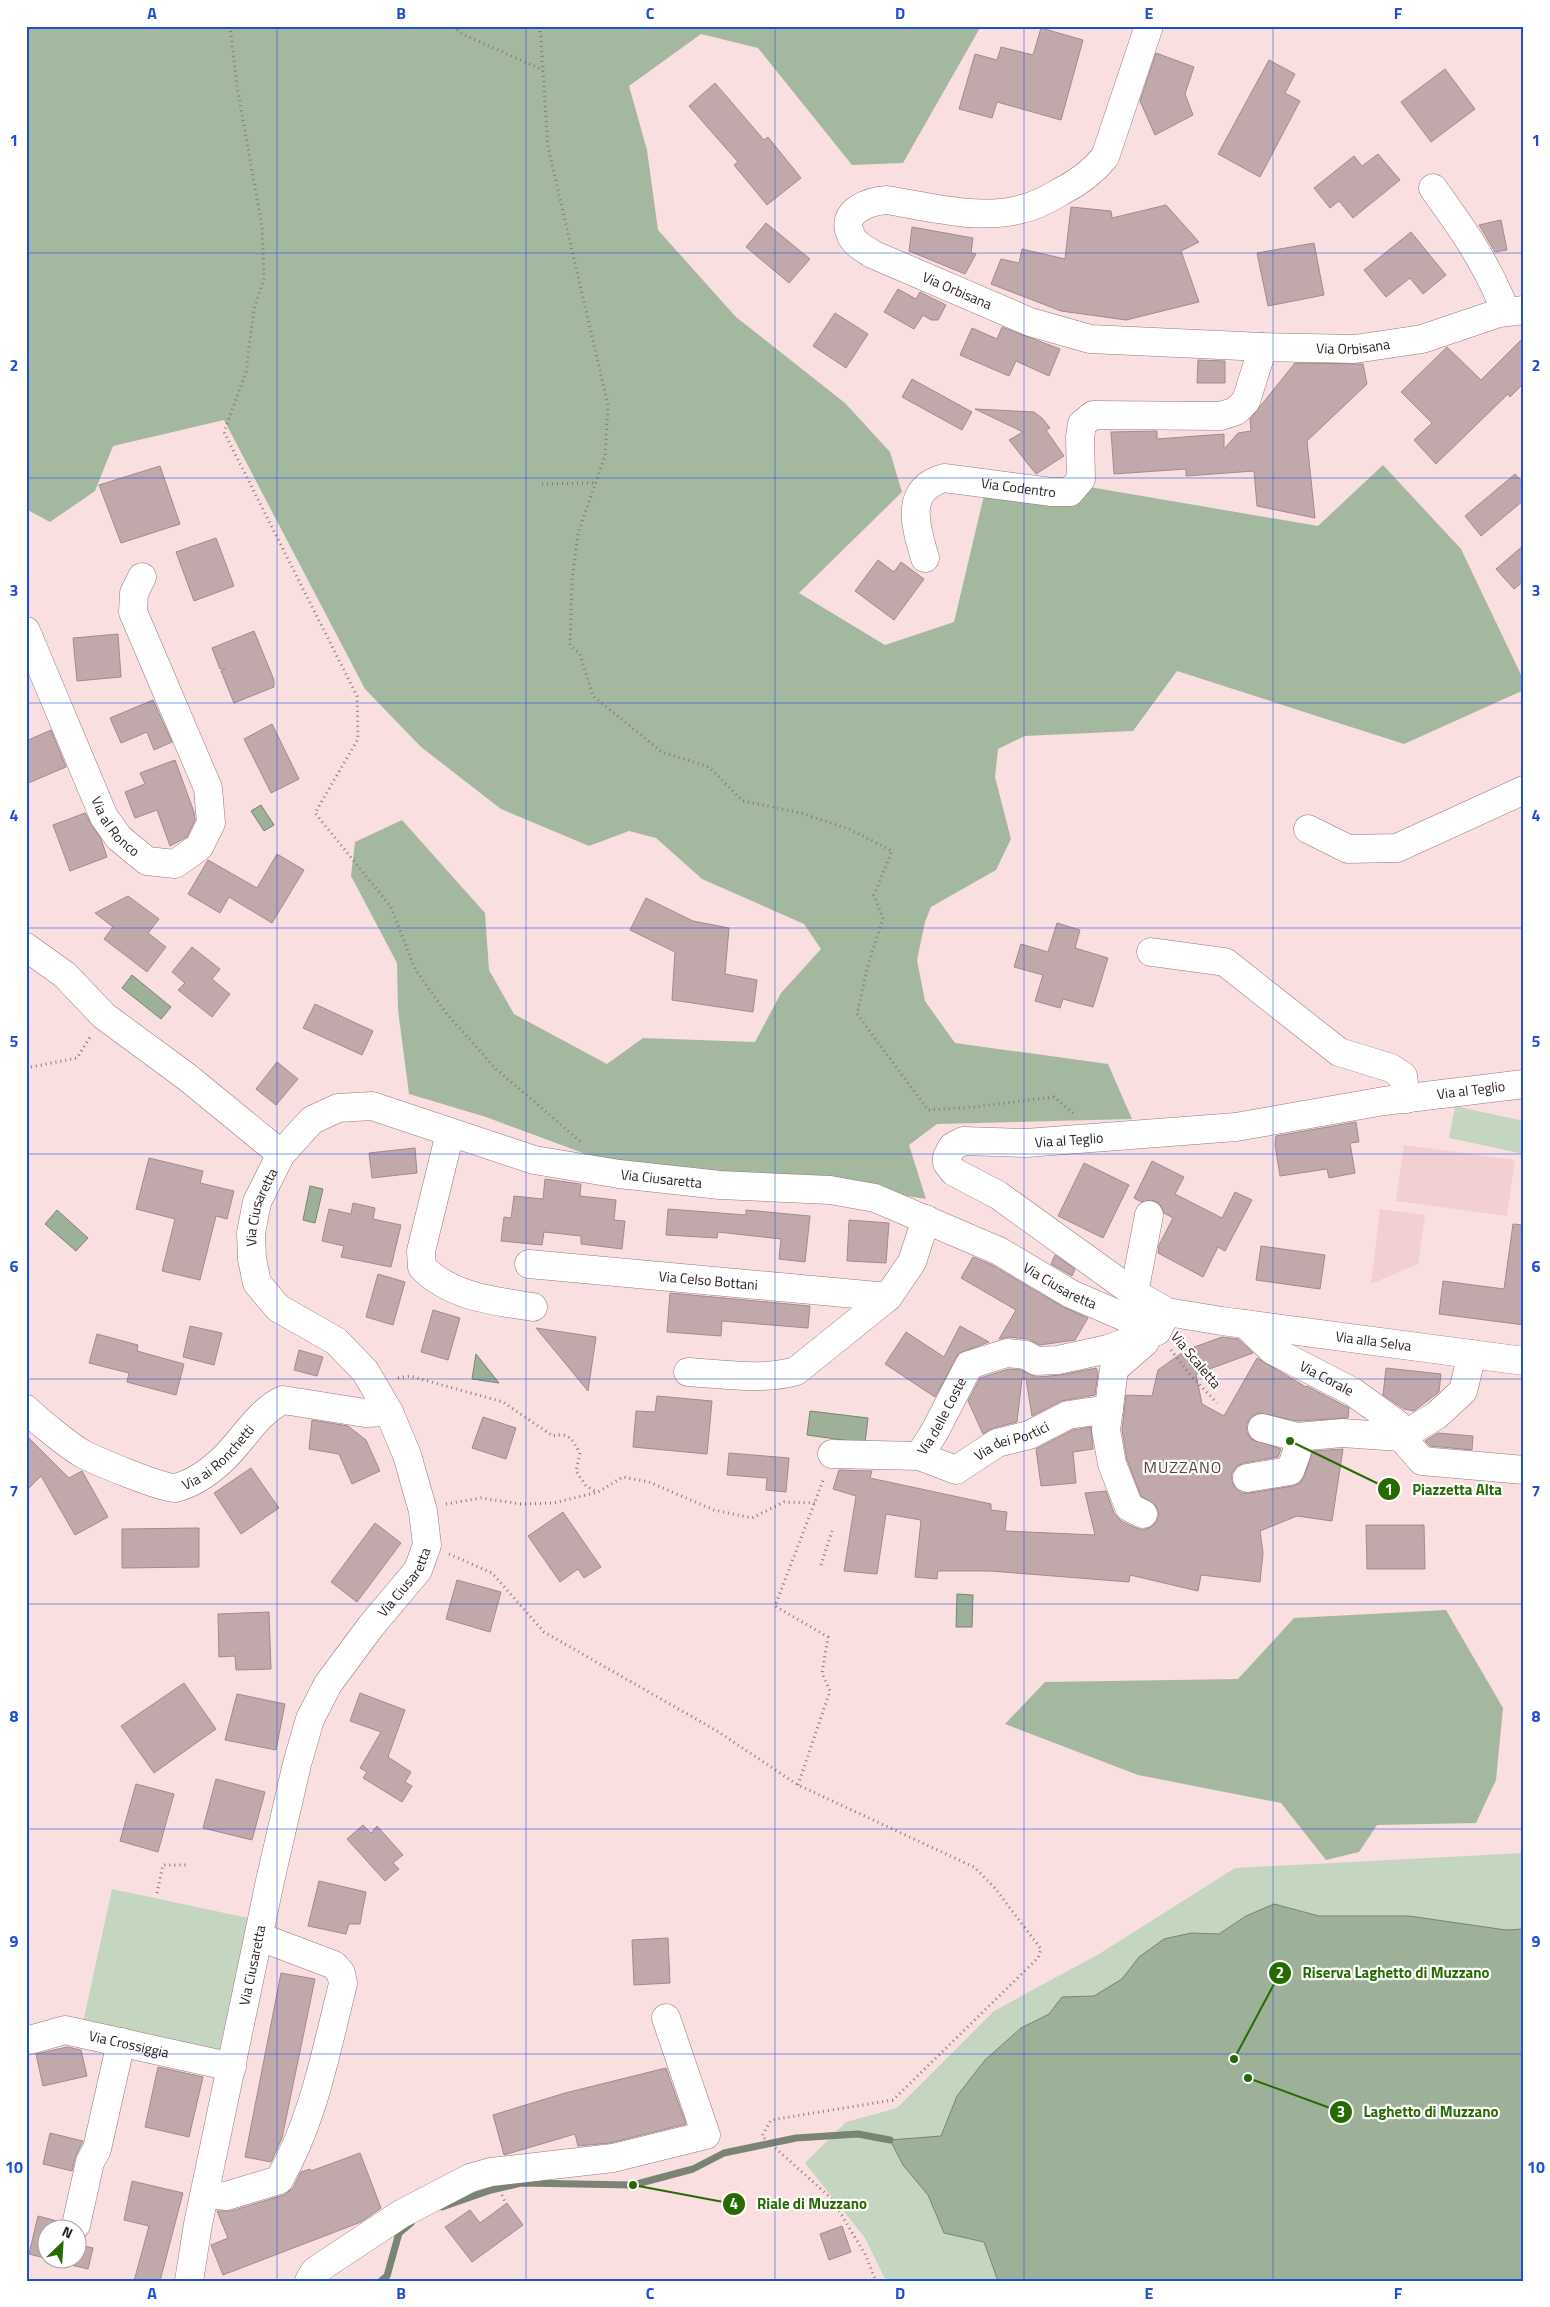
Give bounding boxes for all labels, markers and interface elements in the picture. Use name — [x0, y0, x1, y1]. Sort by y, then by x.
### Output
text: A — [147, 1, 157, 25]
text: B — [396, 1, 406, 25]
text: C — [646, 1, 655, 25]
text: D — [895, 1, 905, 25]
text: E — [1145, 1, 1154, 25]
text: F — [1394, 1, 1403, 25]
text: 1 — [10, 128, 18, 152]
text: 1 — [1532, 128, 1540, 152]
street label: Via Orbisana — [919, 266, 995, 314]
street label: Via Orbisana — [1316, 333, 1391, 359]
text: 2 — [10, 353, 18, 377]
text: 2 — [1532, 353, 1540, 377]
street label: Via Codentro — [980, 472, 1056, 502]
text: 3 — [10, 578, 18, 602]
text: 3 — [1532, 578, 1540, 602]
street label: Via al Ronco — [86, 793, 145, 861]
text: 4 — [10, 803, 19, 827]
text: 4 — [1532, 803, 1541, 827]
text: 5 — [10, 1029, 19, 1053]
text: 5 — [1532, 1029, 1541, 1053]
street label: Via al Teglio — [1436, 1075, 1506, 1104]
street label: Via al Teglio — [1034, 1127, 1104, 1152]
street label: Via Ciusaretta — [620, 1163, 703, 1193]
street label: Via Ciusaretta — [240, 1164, 282, 1247]
text: 6 — [10, 1254, 19, 1278]
text: 6 — [1532, 1254, 1541, 1278]
street label: Via Ciusaretta — [1019, 1257, 1100, 1314]
street label: Via Celso Bottani — [658, 1265, 759, 1295]
street label: Via alla Selva — [1334, 1325, 1413, 1356]
street label: Via Scaletta — [1166, 1326, 1227, 1393]
street label: Via Corale — [1296, 1355, 1358, 1401]
street label: Via delle Coste — [911, 1373, 971, 1459]
street label: Via dei Portici — [970, 1416, 1052, 1465]
street label: Via ai Ronchetti — [178, 1419, 259, 1495]
district label: MUZZANO — [1144, 1455, 1222, 1479]
callout: Piazzetta Alta — [1377, 1474, 1511, 1504]
text: 1 — [1385, 1478, 1393, 1501]
text: Piazzetta Alta — [1412, 1478, 1502, 1501]
text: 7 — [10, 1479, 18, 1503]
text: 7 — [1532, 1479, 1540, 1503]
street label: Via Ciusaretta — [372, 1545, 435, 1621]
text: 8 — [10, 1704, 19, 1728]
text: 8 — [1532, 1704, 1541, 1728]
street label: Via Ciusaretta — [233, 1923, 270, 2007]
text: 9 — [10, 1929, 19, 1953]
text: 9 — [1532, 1929, 1541, 1953]
callout: Riserva Laghetto di Muzzano — [1268, 1958, 1499, 1988]
text: 2 — [1276, 1961, 1284, 1984]
text: Riserva Laghetto di Muzzano — [1303, 1961, 1489, 1984]
street label: Via Crossiggia — [87, 2025, 171, 2063]
callout: Laghetto di Muzzano — [1329, 2097, 1509, 2127]
text: 3 — [1337, 2100, 1345, 2123]
text: Laghetto di Muzzano — [1363, 2100, 1499, 2123]
text: 10 — [5, 2155, 23, 2179]
text: 10 — [1527, 2155, 1545, 2179]
callout: Riale di Muzzano — [722, 2189, 877, 2219]
text: 4 — [730, 2192, 738, 2215]
text: Riale di Muzzano — [757, 2192, 867, 2215]
north arrow — [38, 2220, 88, 2270]
text: N — [59, 2220, 77, 2243]
text: A — [147, 2281, 157, 2305]
text: B — [396, 2281, 406, 2305]
text: C — [646, 2281, 655, 2305]
text: D — [895, 2281, 905, 2305]
text: E — [1145, 2281, 1154, 2305]
text: F — [1394, 2281, 1403, 2305]

